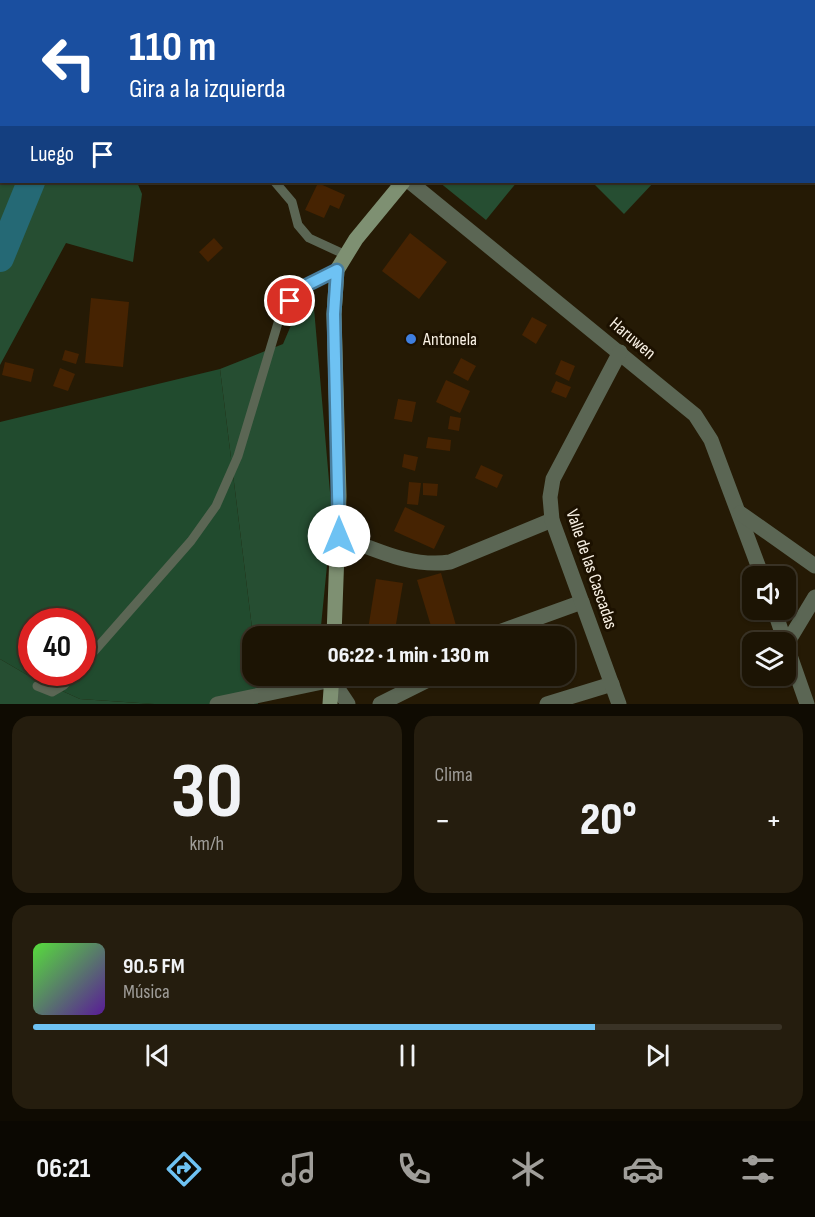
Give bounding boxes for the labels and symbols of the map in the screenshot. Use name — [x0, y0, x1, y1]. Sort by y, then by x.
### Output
pin — [264, 275, 315, 326]
street label: Haruwen — [605, 313, 660, 364]
place label: Antonela — [422, 329, 477, 350]
marker: Antonela — [404, 332, 418, 346]
position arrow — [307, 504, 371, 568]
street label: Valle de las Cascadas — [561, 507, 622, 632]
speed limit sign: 40 — [18, 608, 96, 686]

